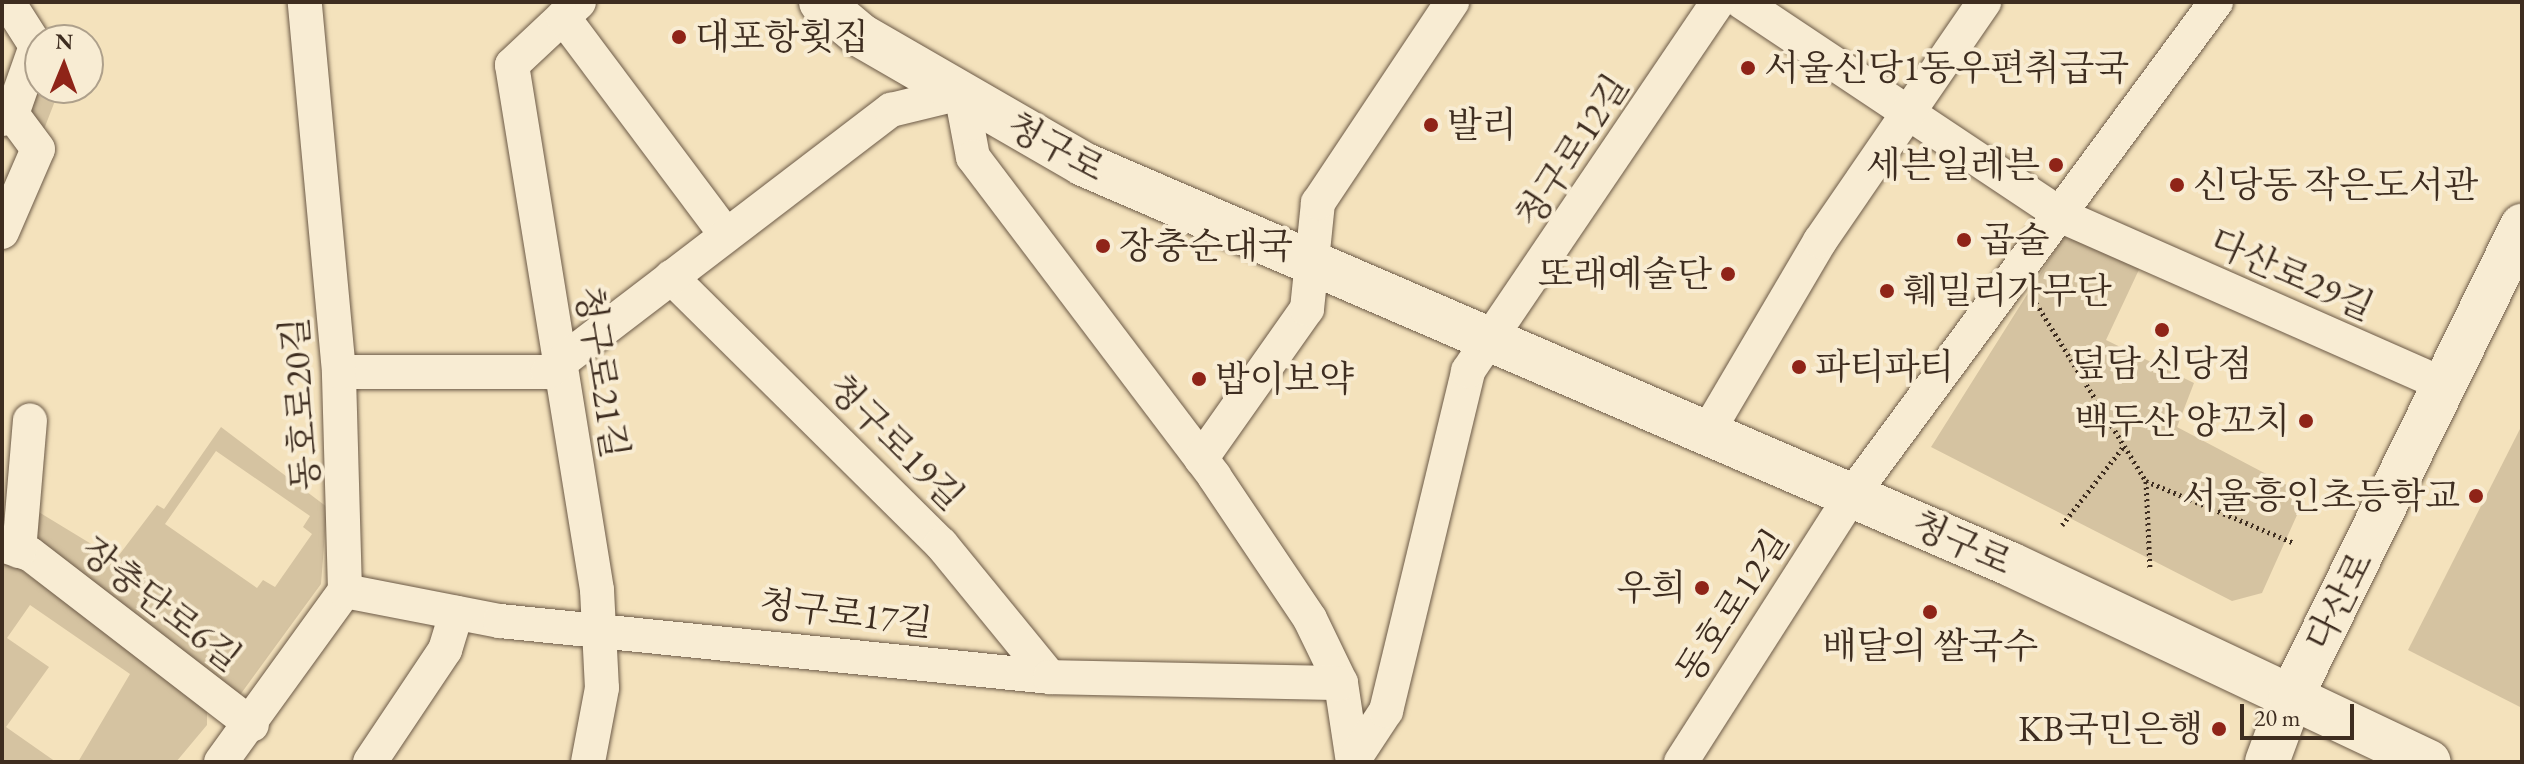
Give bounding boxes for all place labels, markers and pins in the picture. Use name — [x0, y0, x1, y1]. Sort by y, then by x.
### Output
place label: 대포항횟집 — [695, 15, 869, 59]
marker: 대포항횟집 — [670, 28, 688, 46]
place label: 서울신당1동우편취급국 — [1764, 46, 2129, 90]
marker: 서울신당1동우편취급국 — [1739, 59, 1757, 77]
place label: 발리 — [1447, 103, 1517, 147]
marker: 발리 — [1422, 116, 1440, 134]
place label: 세븐일레븐 — [1866, 143, 2040, 187]
marker: 세븐일레븐 — [2047, 156, 2065, 174]
place label: 신당동 작은도서관 — [2193, 163, 2478, 207]
marker: 신당동 작은도서관 — [2168, 176, 2186, 194]
place label: 곱술 — [1980, 218, 2050, 262]
place label: 장충순대국 — [1119, 224, 1293, 268]
marker: 곱술 — [1955, 231, 1973, 249]
marker: 장충순대국 — [1094, 237, 1112, 255]
place label: 또래예술단 — [1538, 252, 1712, 296]
marker: 또래예술단 — [1719, 265, 1737, 283]
place label: 훼밀리가무단 — [1903, 269, 2112, 313]
marker: 훼밀리가무단 — [1878, 282, 1896, 300]
marker: 덮담 신당점 — [2153, 321, 2171, 339]
place label: 덮담 신당점 — [2071, 342, 2253, 386]
place label: 파티파티 — [1815, 345, 1954, 389]
place label: 밥이보약 — [1215, 357, 1354, 401]
marker: 파티파티 — [1790, 358, 1808, 376]
marker: 밥이보약 — [1190, 370, 1208, 388]
place label: 백두산 양꼬치 — [2074, 399, 2290, 443]
marker: 백두산 양꼬치 — [2297, 412, 2315, 430]
place label: 서울흥인초등학교 — [2182, 474, 2460, 518]
marker: 서울흥인초등학교 — [2467, 487, 2485, 505]
place label: 우희 — [1616, 566, 1686, 610]
marker: 우희 — [1693, 579, 1711, 597]
marker: 배달의 쌀국수 — [1921, 603, 1939, 621]
place label: 배달의 쌀국수 — [1822, 624, 2038, 668]
place label: KB국민은행 — [2018, 707, 2203, 751]
marker: KB국민은행 — [2210, 720, 2228, 738]

